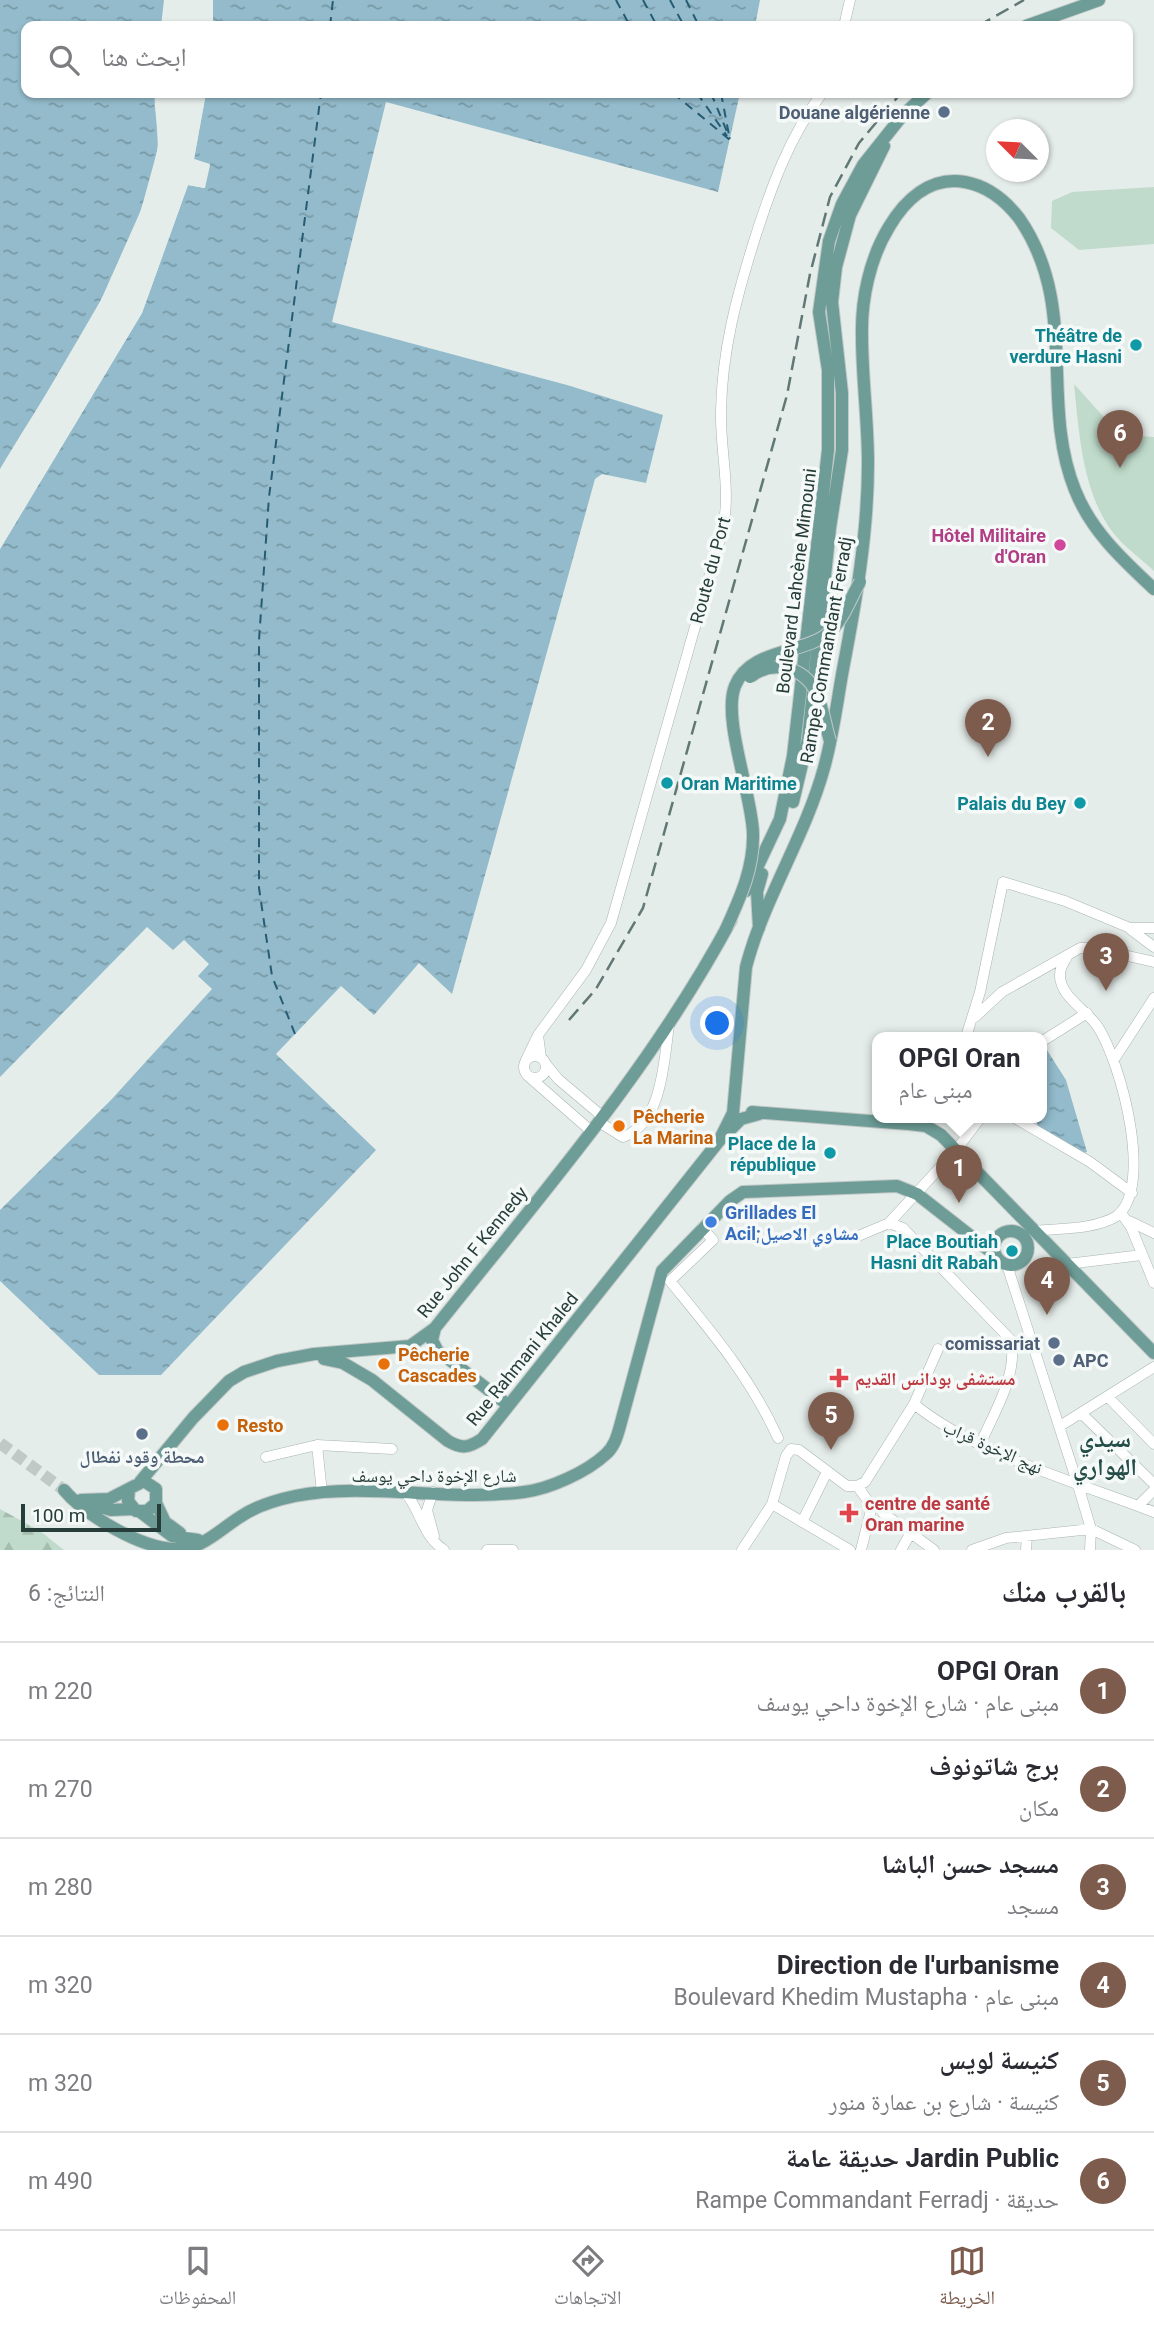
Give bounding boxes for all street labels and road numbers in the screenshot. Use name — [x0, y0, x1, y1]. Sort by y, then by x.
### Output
street label: Boulevard Lahcène Mimouni — [772, 467, 820, 695]
street label: Route du Port — [686, 514, 734, 626]
street label: Rampe Commandant Ferradj — [796, 535, 856, 765]
street label: Rue John F Kennedy — [413, 1182, 532, 1322]
street label: Rue Rahmani Khaled — [462, 1288, 582, 1430]
street label: نهج الإخوة قراب — [939, 1416, 1046, 1480]
street label: شارع الإخوة داحي يوسف — [351, 1465, 517, 1490]

